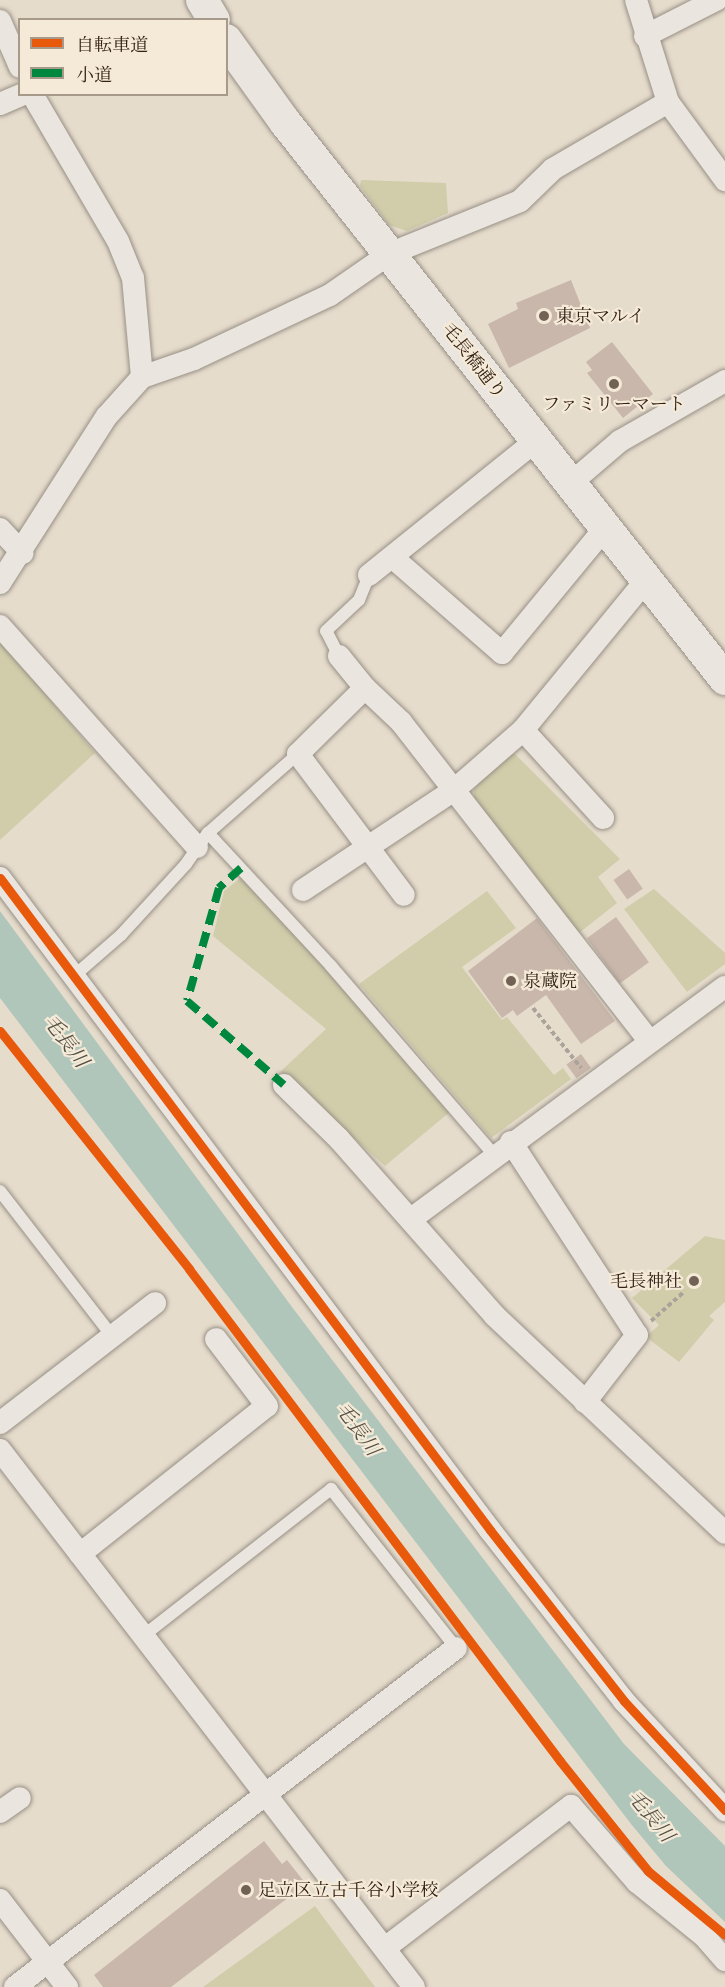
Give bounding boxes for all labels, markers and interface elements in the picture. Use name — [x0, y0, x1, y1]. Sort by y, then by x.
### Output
legend — [18, 18, 228, 96]
text: 自転車道 — [76, 33, 148, 57]
text: 小道 — [76, 63, 112, 87]
place label: 東京マルイ — [556, 305, 646, 327]
marker: 東京マルイ — [537, 309, 551, 323]
street label: 毛長橋通り — [438, 319, 510, 403]
marker: ファミリーマート — [607, 377, 621, 391]
place label: ファミリーマート — [542, 393, 686, 415]
place label: 泉蔵院 — [523, 970, 577, 992]
marker: 泉蔵院 — [504, 974, 518, 988]
water label: 毛長川 — [38, 1010, 94, 1072]
place label: 毛長神社 — [610, 1270, 682, 1292]
marker: 毛長神社 — [687, 1274, 701, 1288]
water label: 毛長川 — [331, 1398, 385, 1460]
water label: 毛長川 — [623, 1785, 679, 1847]
place label: 足立区立古千谷小学校 — [258, 1879, 438, 1901]
marker: 足立区立古千谷小学校 — [239, 1883, 253, 1897]

